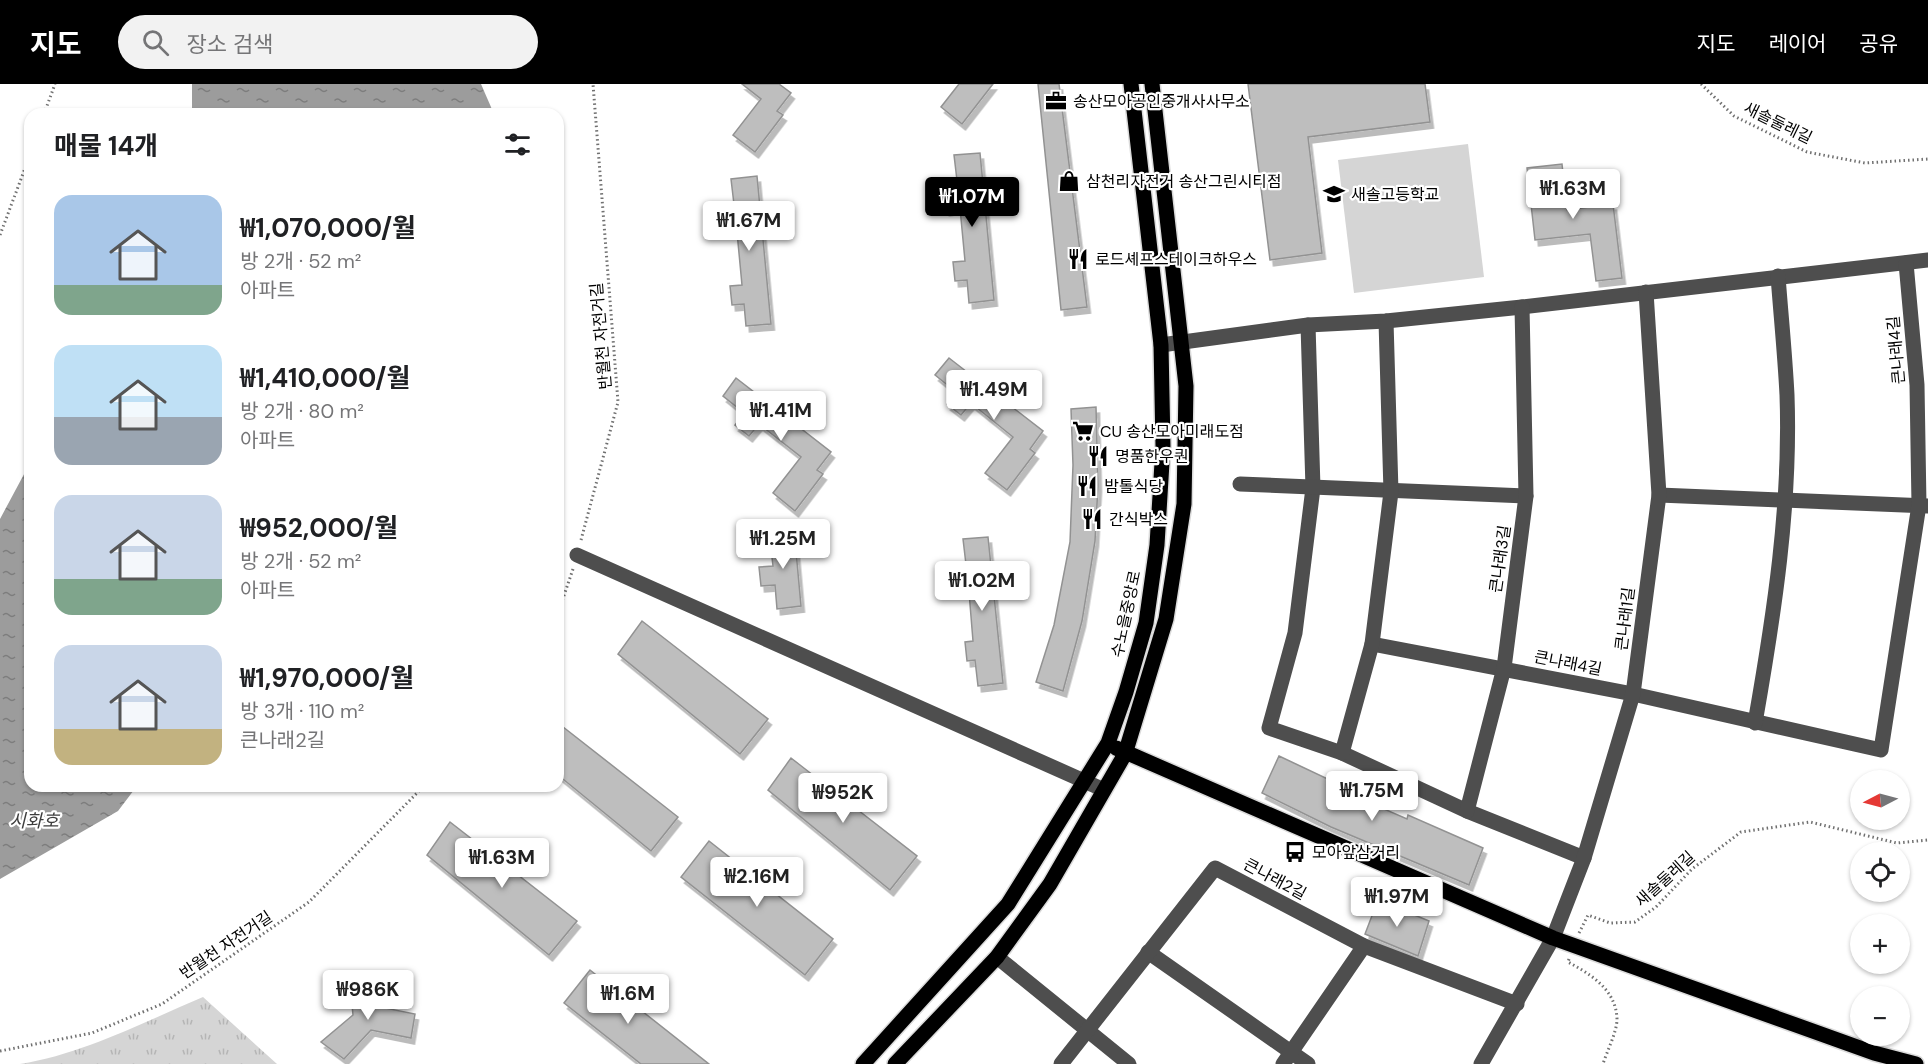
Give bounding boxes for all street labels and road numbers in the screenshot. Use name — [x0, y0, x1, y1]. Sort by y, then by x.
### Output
street label: 새솔둘레길 — [1740, 97, 1816, 149]
street label: 반월천 자전거길 — [586, 282, 616, 390]
street label: 큰나래4길 — [1883, 315, 1909, 385]
street label: 큰나래3길 — [1485, 524, 1515, 594]
street label: 수노을중앙로 — [1107, 568, 1146, 659]
street label: 큰나래1길 — [1611, 586, 1639, 652]
street label: 큰나래4길 — [1532, 646, 1604, 680]
street label: 새솔둘레길 — [1631, 847, 1699, 911]
street label: 큰나래2길 — [1240, 854, 1310, 904]
street label: 반월천 자전거길 — [176, 906, 276, 984]

